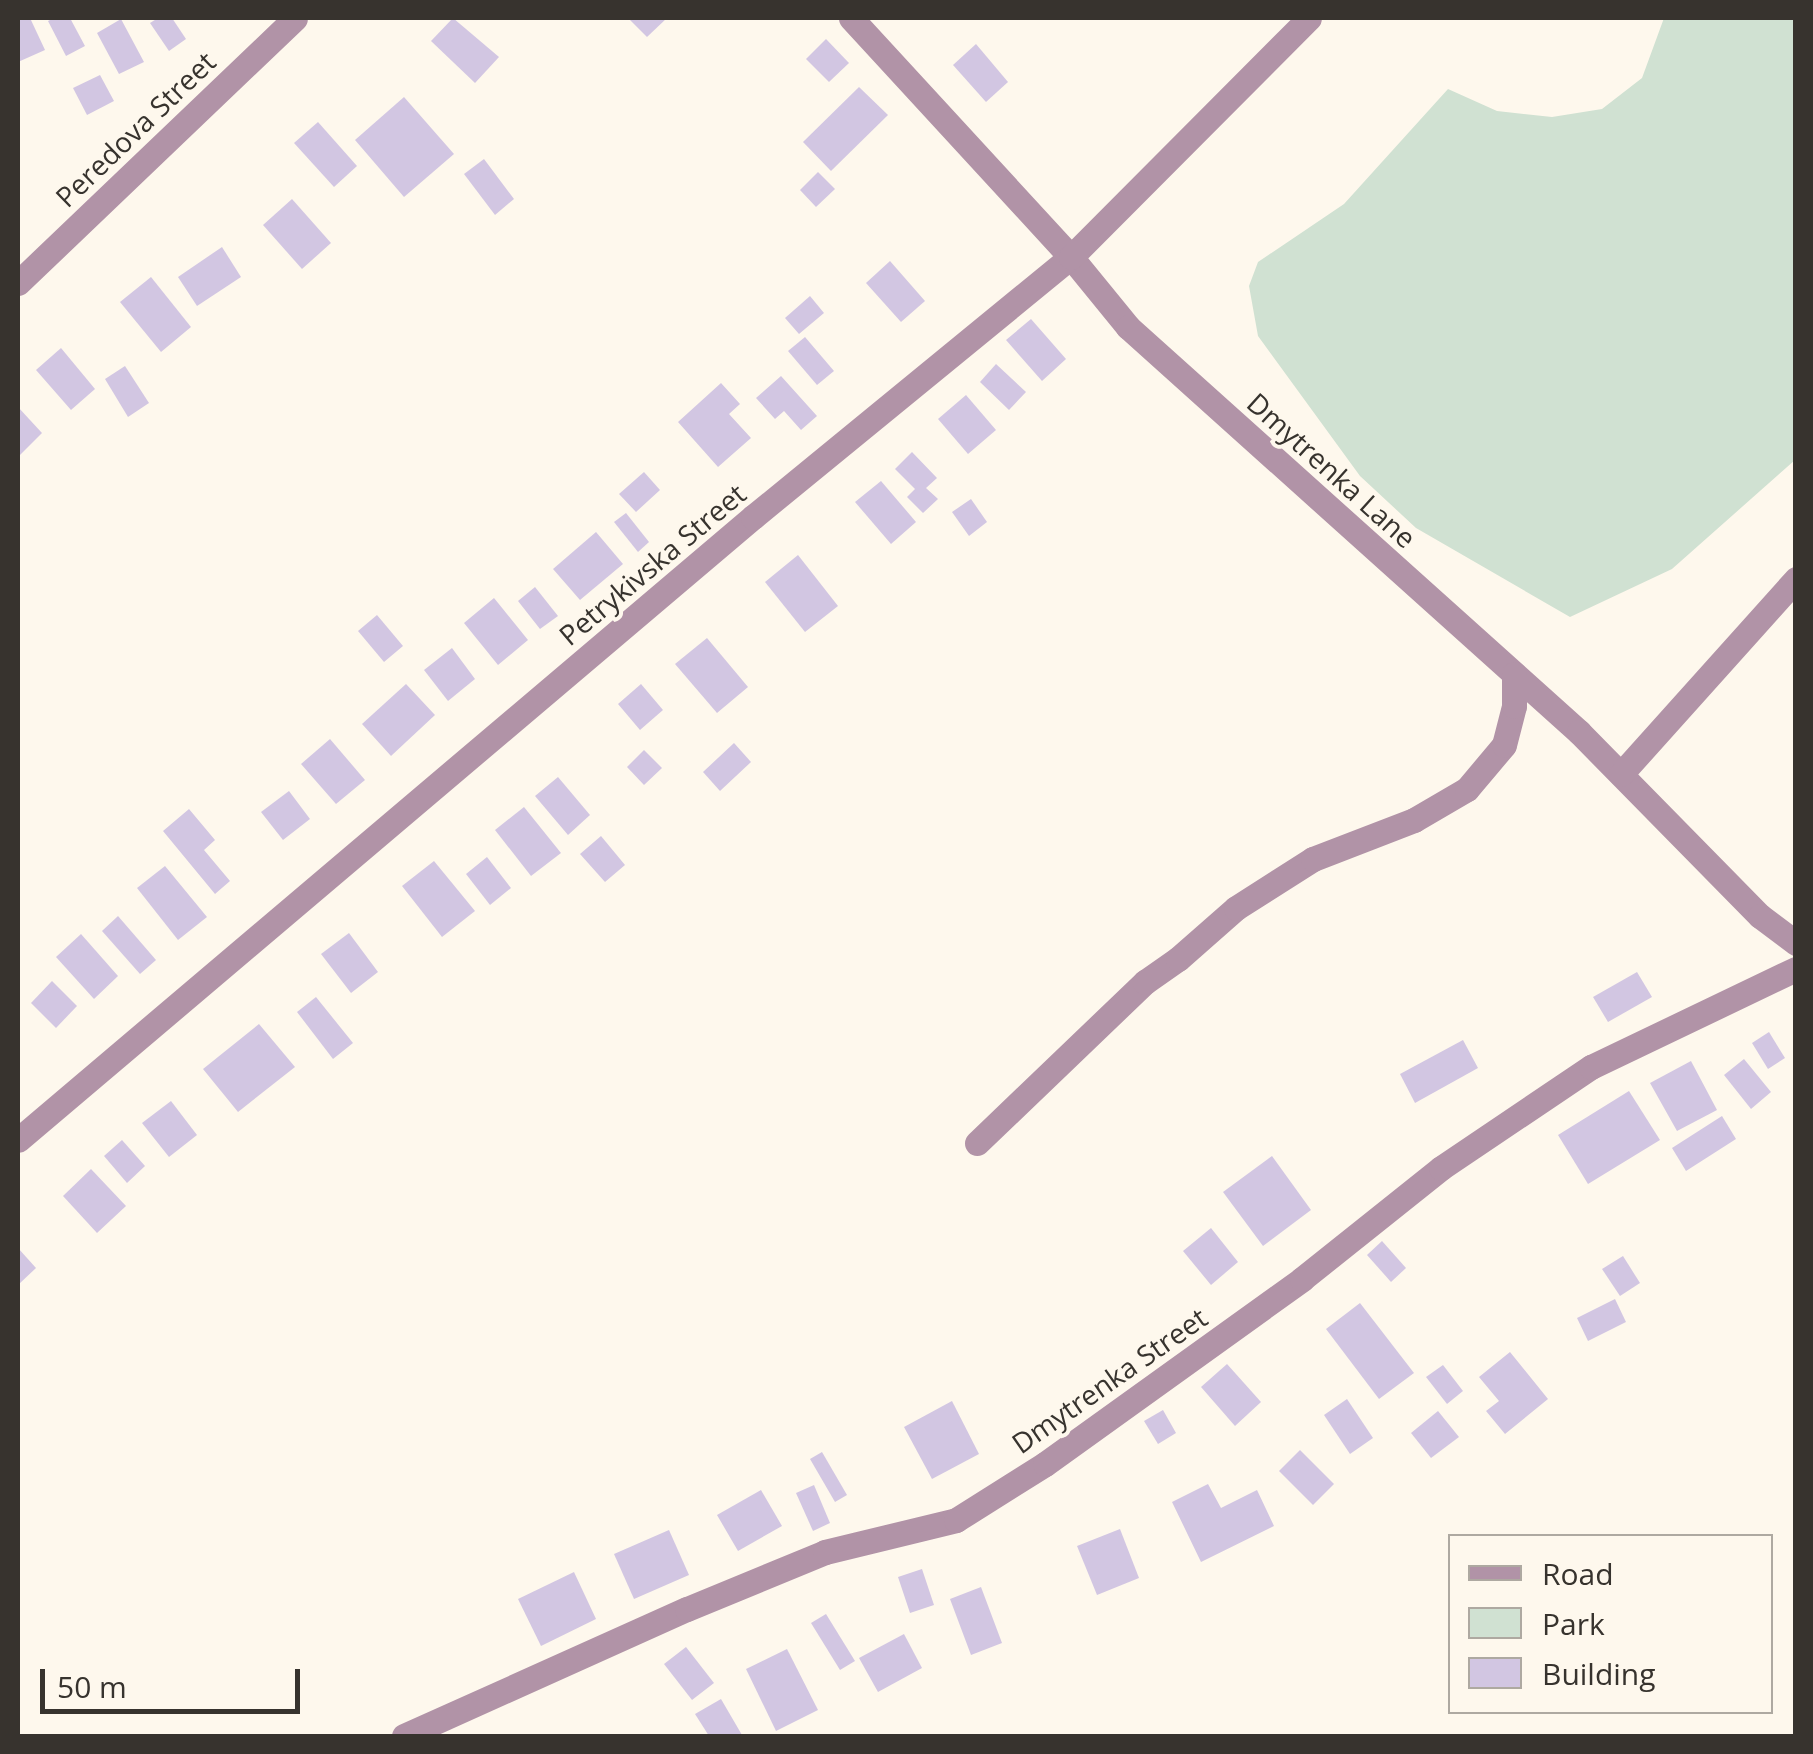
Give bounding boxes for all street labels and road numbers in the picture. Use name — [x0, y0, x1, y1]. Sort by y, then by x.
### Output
street label: Peredova Street — [48, 44, 222, 214]
street label: Dmytrenka Lane — [1241, 386, 1423, 554]
street label: Petrykivska Street — [552, 476, 752, 652]
street label: Dmytrenka Street — [1005, 1300, 1213, 1460]

